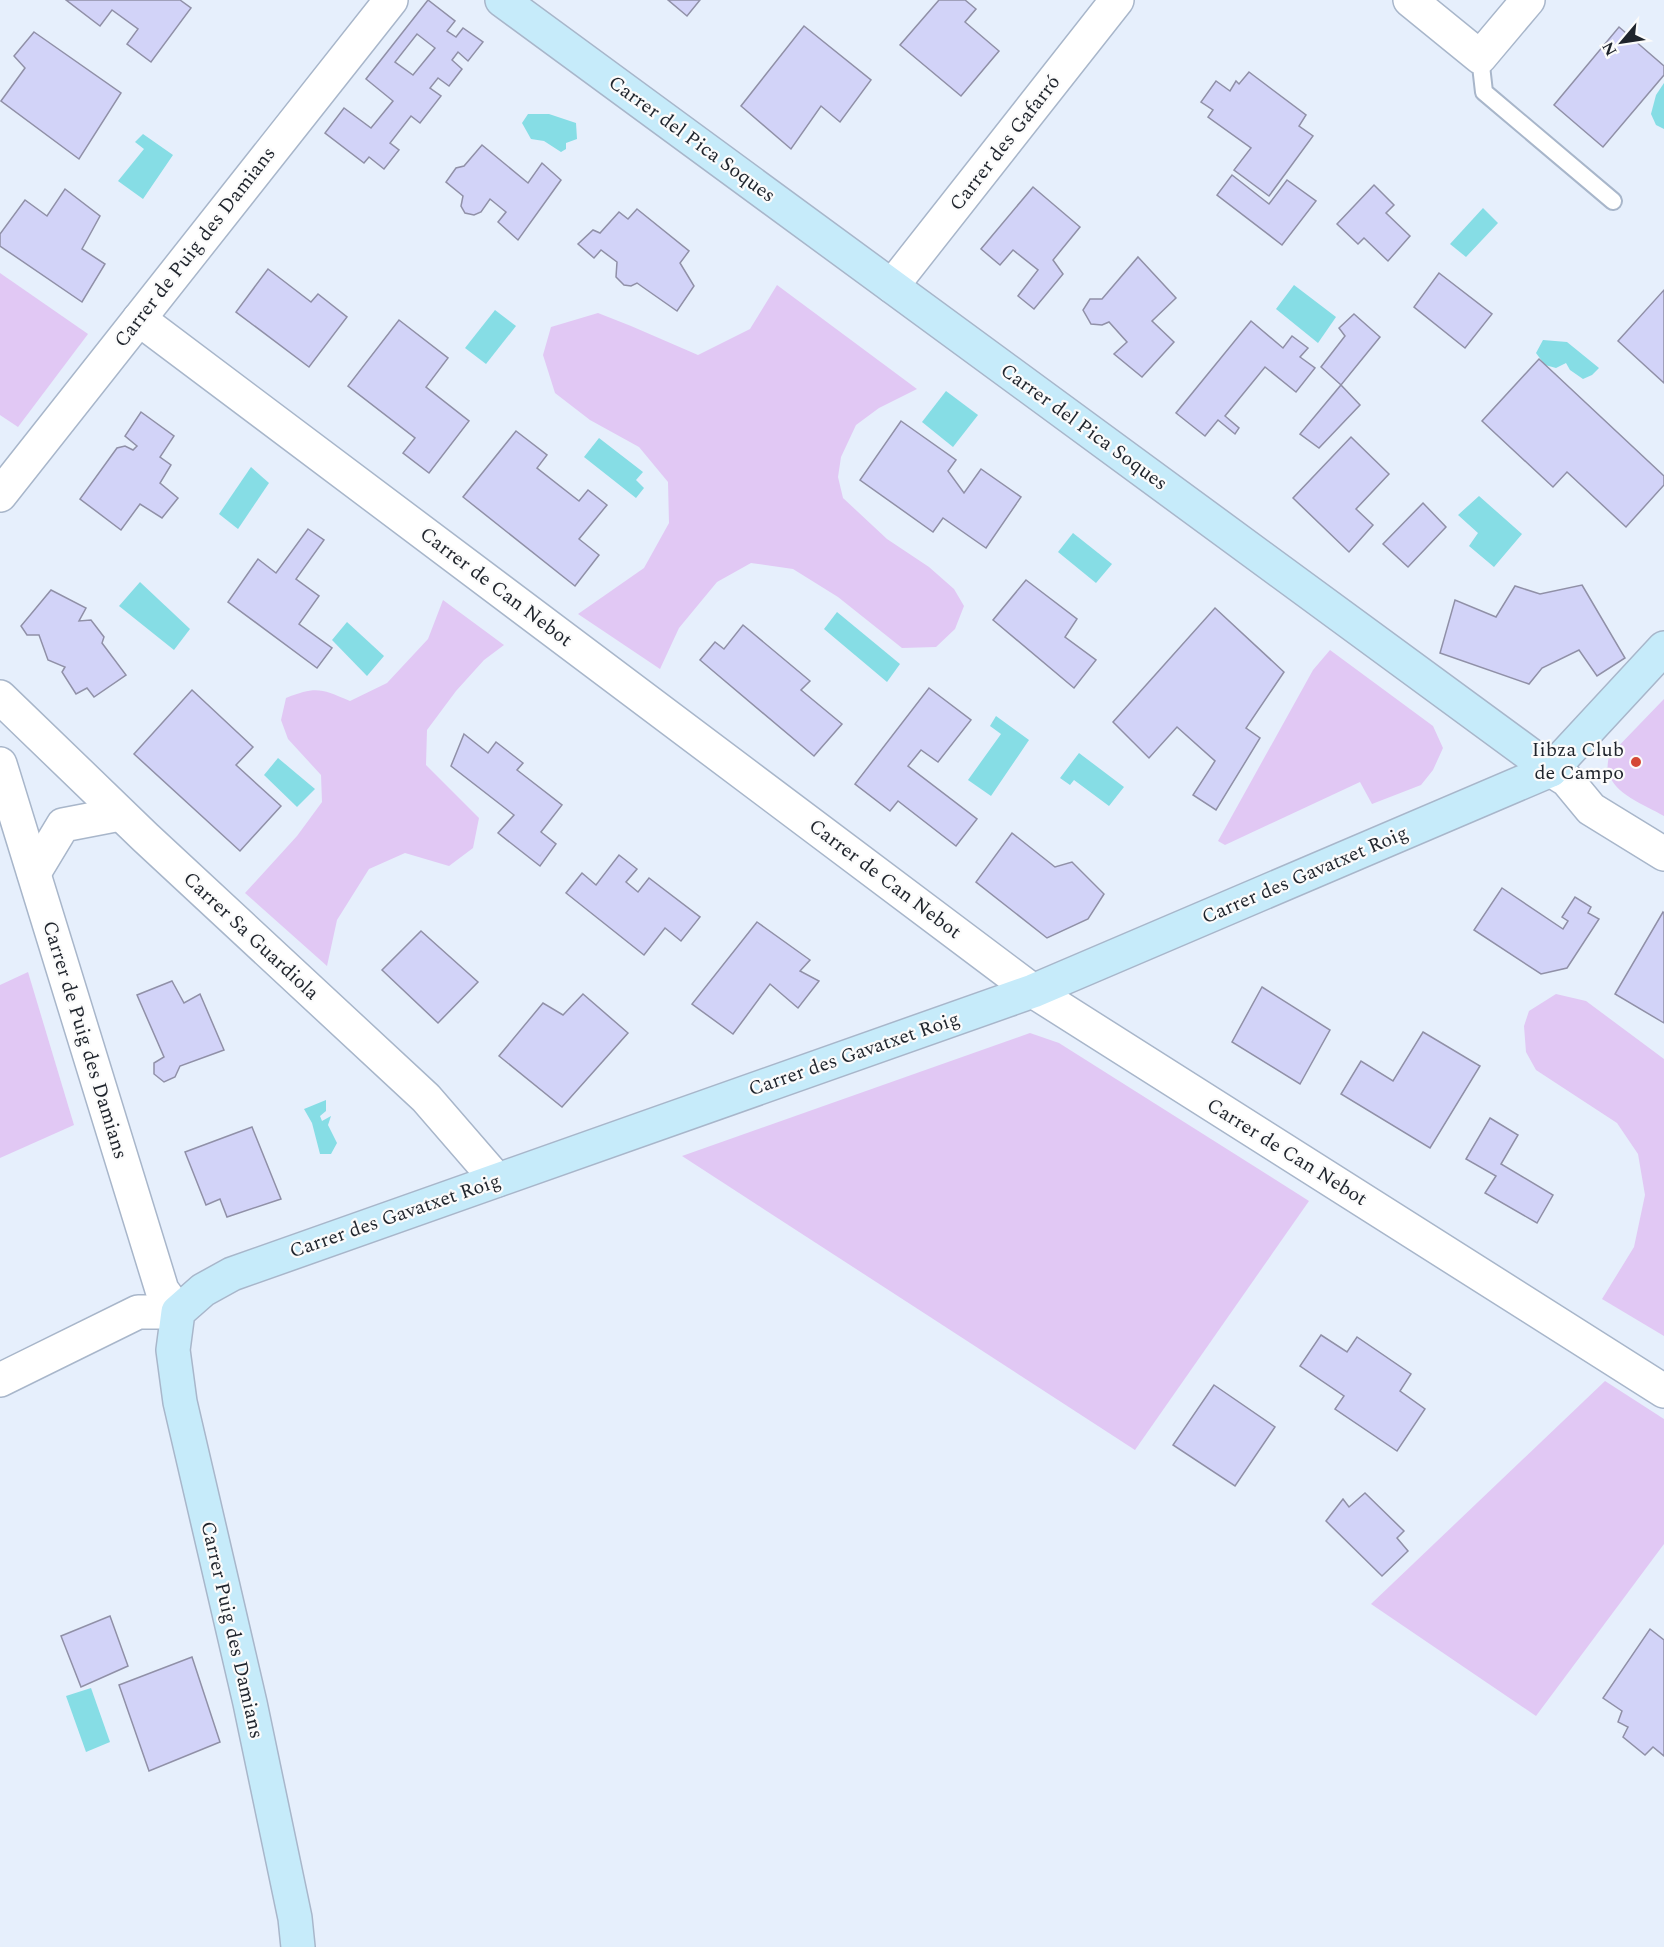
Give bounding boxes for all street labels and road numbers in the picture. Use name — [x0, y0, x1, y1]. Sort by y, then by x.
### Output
street label: Carrer del Pica Soques — [602, 68, 782, 210]
street label: Carrer des Gafarró — [942, 69, 1068, 217]
street label: Carrer de Puig des Damians — [107, 140, 283, 354]
street label: Carrer del Pica Soques — [994, 356, 1174, 498]
street label: Carrer de Can Nebot — [413, 520, 579, 654]
street label: Carrer de Can Nebot — [802, 812, 968, 946]
street label: Carrer des Gavatxet Roig — [1197, 818, 1413, 932]
street label: Carrer Sa Guardiola — [176, 865, 326, 1007]
street label: Carrer de Puig des Damians — [34, 917, 136, 1163]
street label: Carrer des Gavatxet Roig — [744, 1004, 964, 1104]
street label: Carrer de Can Nebot — [1201, 1090, 1373, 1214]
street label: Carrer des Gavatxet Roig — [285, 1166, 505, 1266]
street label: Carrer Puig des Damians — [192, 1518, 272, 1742]

